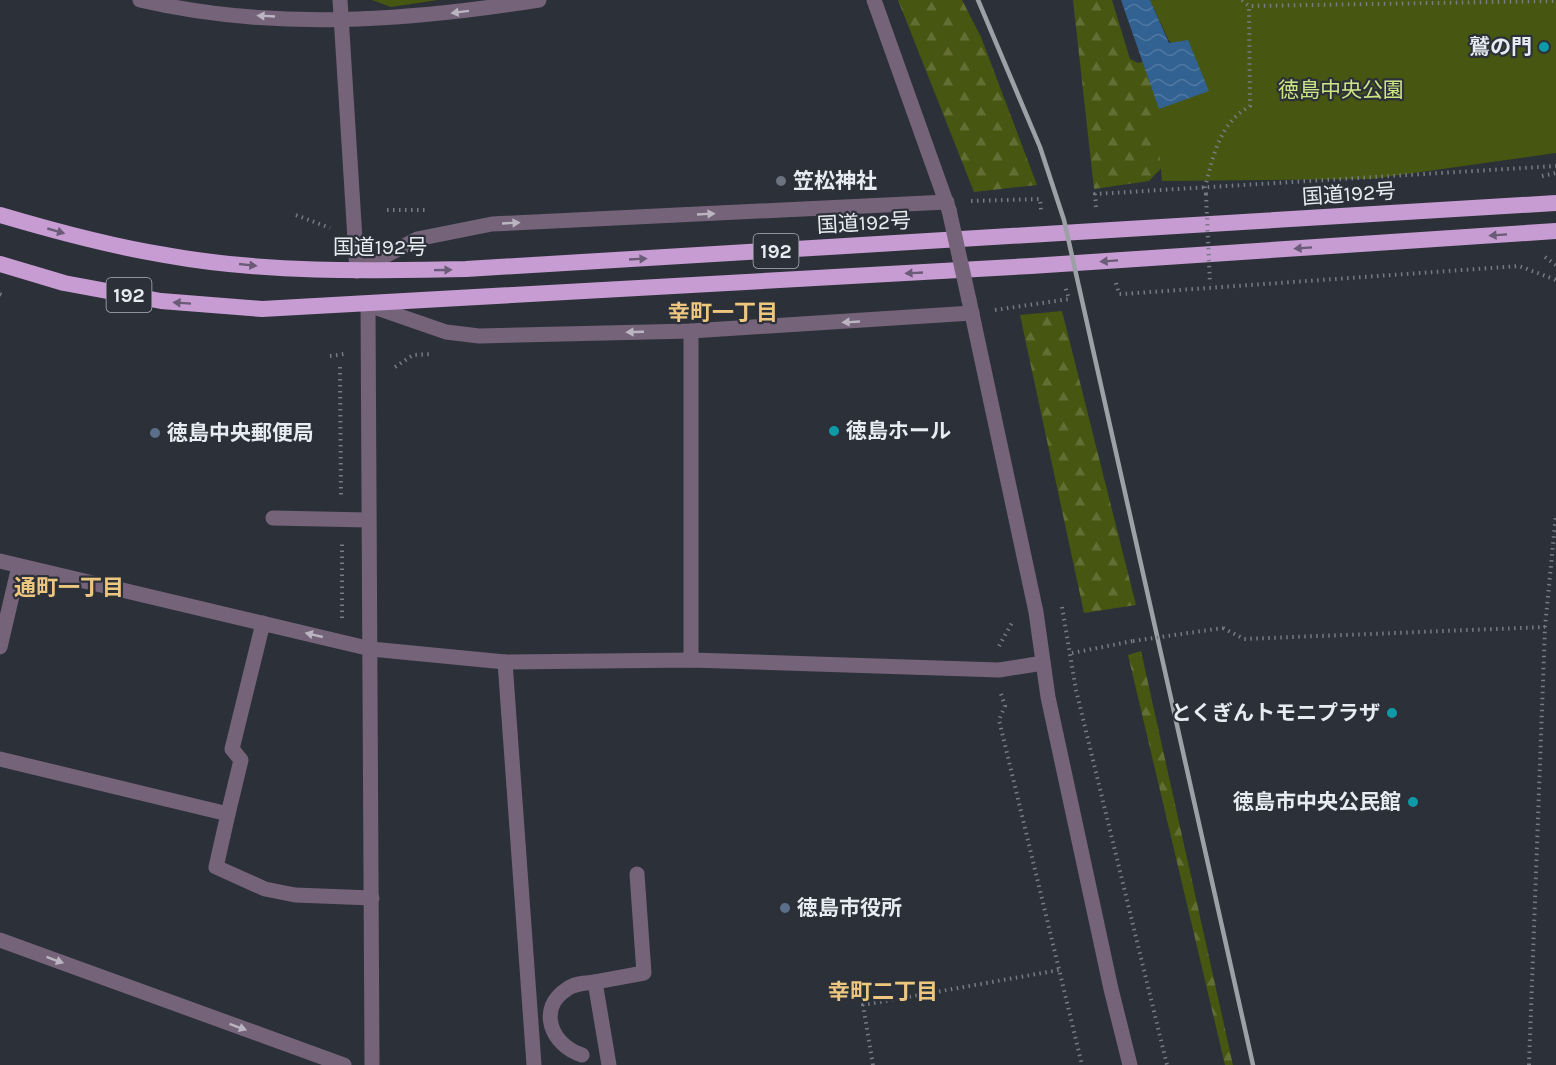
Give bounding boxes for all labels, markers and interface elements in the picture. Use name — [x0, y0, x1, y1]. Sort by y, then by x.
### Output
one-way arrow — [451, 7, 470, 17]
one-way arrow — [256, 12, 275, 21]
place label: 鷲の門 — [1469, 35, 1532, 59]
marker: 鷲の門 — [1537, 40, 1551, 54]
park label: 徳島中央公園 — [1278, 78, 1404, 102]
place label: 笠松神社 — [793, 169, 877, 193]
marker: 笠松神社 — [774, 174, 788, 188]
street label: 国道192号 — [1301, 179, 1397, 209]
one-way arrow — [696, 209, 715, 218]
street label: 国道192号 — [816, 209, 912, 237]
one-way arrow — [502, 219, 521, 228]
one-way arrow — [47, 227, 65, 236]
one-way arrow — [1488, 230, 1507, 240]
road number: 192 — [754, 234, 798, 268]
street label: 国道192号 — [333, 235, 427, 259]
one-way arrow — [1294, 243, 1313, 253]
one-way arrow — [628, 254, 647, 264]
one-way arrow — [1099, 257, 1118, 266]
one-way arrow — [239, 260, 258, 270]
one-way arrow — [433, 265, 452, 274]
one-way arrow — [904, 268, 923, 278]
road number: 192 — [106, 278, 152, 312]
one-way arrow — [173, 298, 192, 308]
district label: 幸町一丁目 — [668, 300, 778, 326]
one-way arrow — [841, 317, 860, 326]
one-way arrow — [625, 327, 644, 337]
place label: 徳島ホール — [846, 419, 951, 443]
place label: 徳島中央郵便局 — [167, 421, 314, 445]
marker: 徳島ホール — [827, 424, 841, 438]
marker: 徳島中央郵便局 — [148, 426, 162, 440]
district label: 通町一丁目 — [14, 575, 124, 601]
one-way arrow — [305, 630, 324, 640]
place label: とくぎんトモニプラザ — [1171, 701, 1380, 725]
marker: とくぎんトモニプラザ — [1385, 706, 1399, 720]
place label: 徳島市中央公民館 — [1233, 790, 1401, 814]
marker: 徳島市中央公民館 — [1406, 795, 1420, 809]
place label: 徳島市役所 — [797, 896, 902, 920]
marker: 徳島市役所 — [778, 901, 792, 915]
one-way arrow — [46, 956, 64, 965]
district label: 幸町二丁目 — [828, 979, 938, 1005]
one-way arrow — [229, 1022, 247, 1032]

